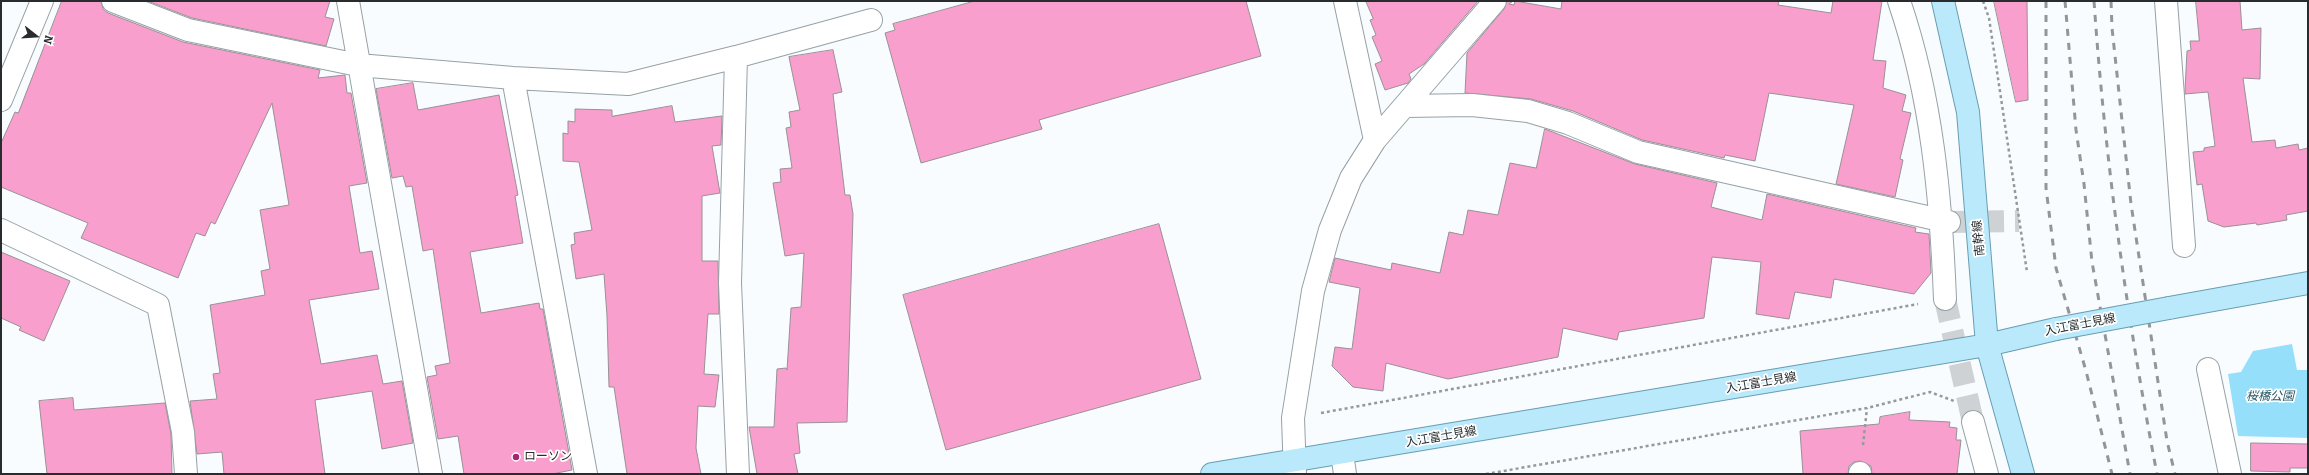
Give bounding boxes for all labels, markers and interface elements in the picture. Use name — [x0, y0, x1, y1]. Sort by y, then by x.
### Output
north arrow — [16, 16, 56, 56]
text: N — [40, 34, 55, 46]
street label: 南幹線 — [1970, 219, 1988, 257]
street label: 入江富士見線 — [2043, 311, 2117, 339]
street label: 入江富士見線 — [1724, 370, 1798, 396]
park label: 桜橋公園 — [2246, 390, 2294, 404]
street label: 入江富士見線 — [1404, 424, 1478, 450]
place label: ローソン — [524, 450, 572, 464]
marker: ローソン — [511, 452, 521, 462]

